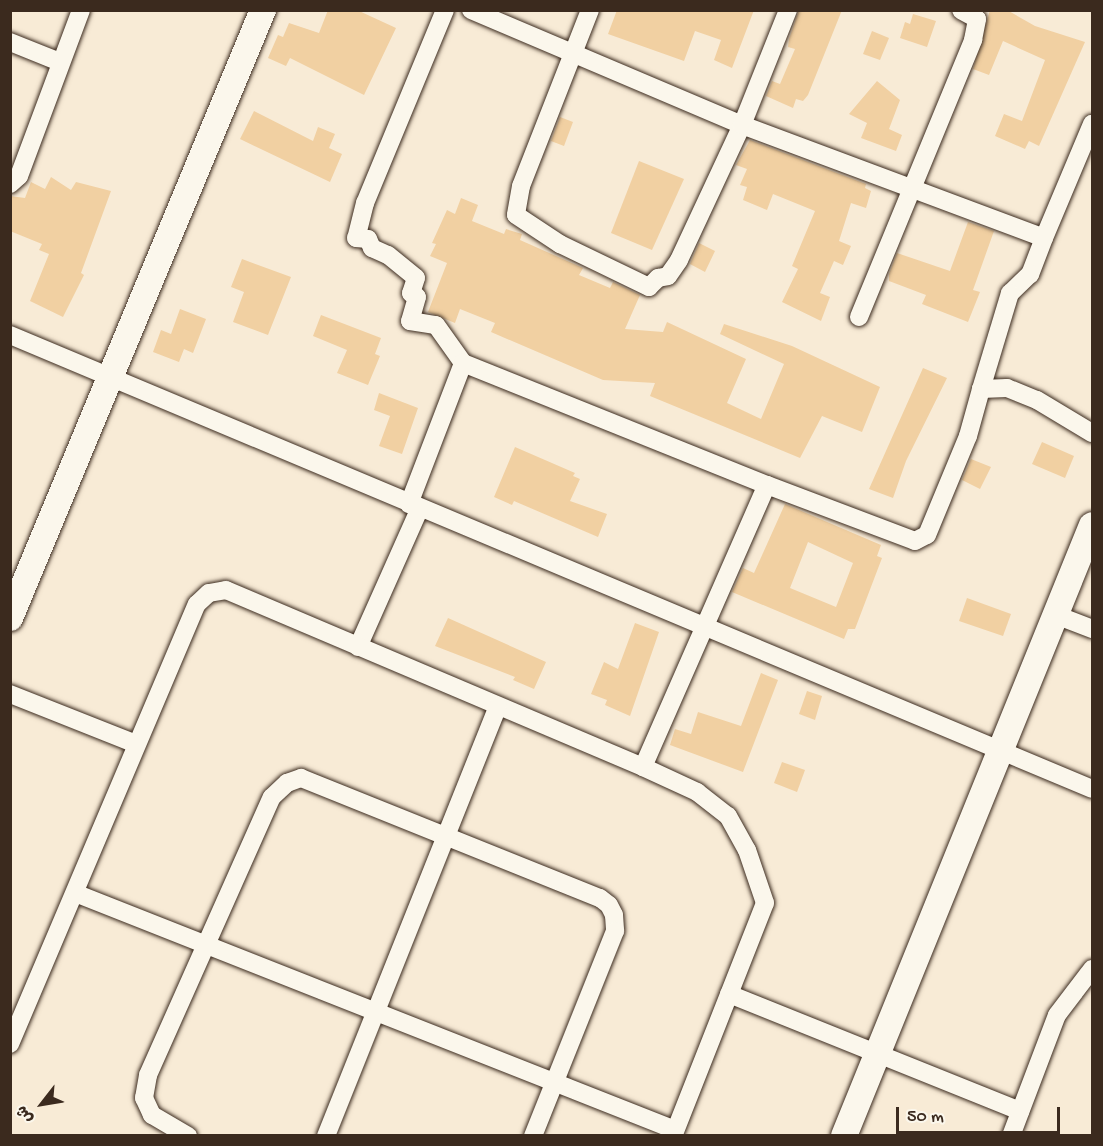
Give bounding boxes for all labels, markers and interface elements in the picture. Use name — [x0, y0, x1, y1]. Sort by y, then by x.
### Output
north arrow — [12, 1074, 72, 1134]
scale bar — [899, 1095, 1062, 1133]
text: ش — [13, 1101, 39, 1126]
text: 50 m — [907, 1107, 944, 1128]

